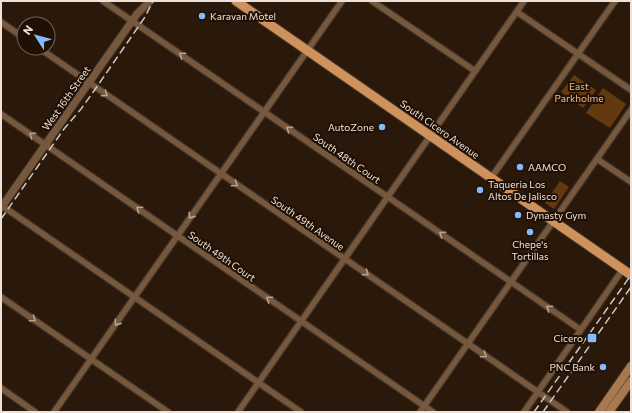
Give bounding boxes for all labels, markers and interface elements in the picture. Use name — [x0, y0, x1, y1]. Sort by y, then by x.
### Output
place label: Karavan Motel — [210, 10, 276, 22]
marker: Karavan Motel — [197, 11, 207, 21]
north arrow — [16, 16, 56, 56]
text: N — [20, 23, 35, 37]
one-way arrow — [179, 53, 186, 60]
street label: West 16th Street — [39, 64, 93, 132]
park label: East Parkholme — [554, 80, 604, 104]
one-way arrow — [101, 89, 108, 97]
street label: South Cicero Avenue — [398, 97, 482, 161]
place label: AutoZone — [328, 121, 374, 133]
marker: AutoZone — [377, 122, 387, 132]
one-way arrow — [286, 127, 293, 134]
street label: South 48th Court — [311, 130, 383, 186]
one-way arrow — [29, 132, 36, 140]
place label: AAMCO — [528, 161, 566, 173]
marker: AAMCO — [515, 162, 525, 172]
place label: Taqueria Los Altos De Jalisco — [488, 178, 557, 202]
one-way arrow — [231, 179, 238, 186]
marker: Taqueria Los Altos De Jalisco — [475, 185, 485, 195]
street label: South 49th Avenue — [269, 193, 347, 253]
one-way arrow — [136, 206, 143, 214]
place label: Dynasty Gym — [526, 209, 586, 221]
marker: Dynasty Gym — [513, 210, 523, 220]
one-way arrow — [188, 212, 196, 219]
marker: Chepe's Tortillas — [525, 227, 535, 237]
street label: South 49th Court — [186, 228, 258, 284]
one-way arrow — [439, 231, 446, 239]
place label: Chepe's Tortillas — [511, 238, 549, 262]
one-way arrow — [361, 268, 368, 275]
one-way arrow — [266, 296, 273, 304]
one-way arrow — [546, 305, 553, 313]
one-way arrow — [29, 314, 36, 322]
one-way arrow — [115, 318, 122, 325]
place label: Cicero — [554, 332, 583, 344]
marker: Cicero — [586, 332, 598, 344]
one-way arrow — [480, 350, 487, 358]
place label: PNC Bank — [550, 361, 596, 373]
marker: PNC Bank — [598, 362, 608, 372]

